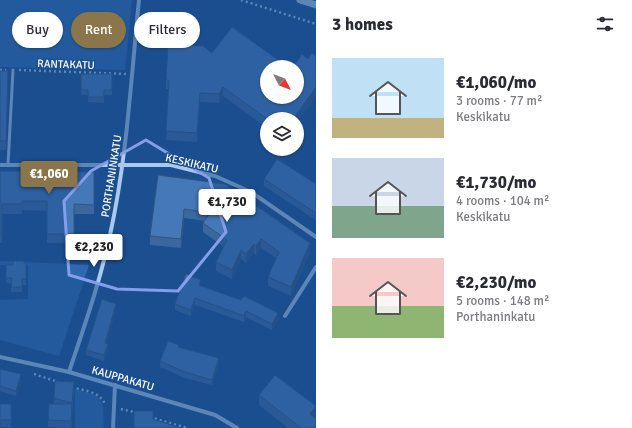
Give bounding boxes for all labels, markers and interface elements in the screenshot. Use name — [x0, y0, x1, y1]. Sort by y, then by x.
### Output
chip: Buy — [12, 12, 63, 48]
chip: Rent — [71, 12, 126, 48]
chip: Filters — [134, 12, 200, 48]
icon: filters — [594, 13, 616, 35]
text: 3 homes — [332, 14, 393, 35]
street label: RANTAKATU — [37, 57, 95, 72]
north arrow — [260, 60, 304, 104]
map controls — [260, 60, 304, 156]
text: €1,060/mo — [456, 72, 536, 93]
icon: home — [364, 74, 412, 122]
text: 3 rooms · 77 m² — [456, 93, 542, 109]
text: Keskikatu — [456, 109, 510, 125]
button: layers — [260, 112, 304, 156]
street label: PORTHANINKATU — [99, 134, 124, 218]
street label: KESKIKATU — [164, 151, 220, 176]
pin: €1,060 — [16, 161, 82, 195]
text: €1,060 — [30, 166, 68, 182]
text: €1,730/mo — [456, 172, 536, 193]
icon: home — [364, 174, 412, 222]
pin: €1,730 — [194, 189, 260, 223]
text: 4 rooms · 104 m² — [456, 193, 549, 209]
text: €1,730 — [208, 194, 246, 210]
text: Keskikatu — [456, 209, 510, 225]
pin: €2,230 — [61, 234, 127, 268]
text: €2,230 — [75, 239, 113, 255]
text: €2,230/mo — [456, 272, 536, 293]
icon: home — [364, 274, 412, 322]
text: 5 rooms · 148 m² — [456, 293, 549, 309]
text: Porthaninkatu — [456, 309, 535, 325]
street label: KAUPPAKATU — [90, 363, 156, 394]

